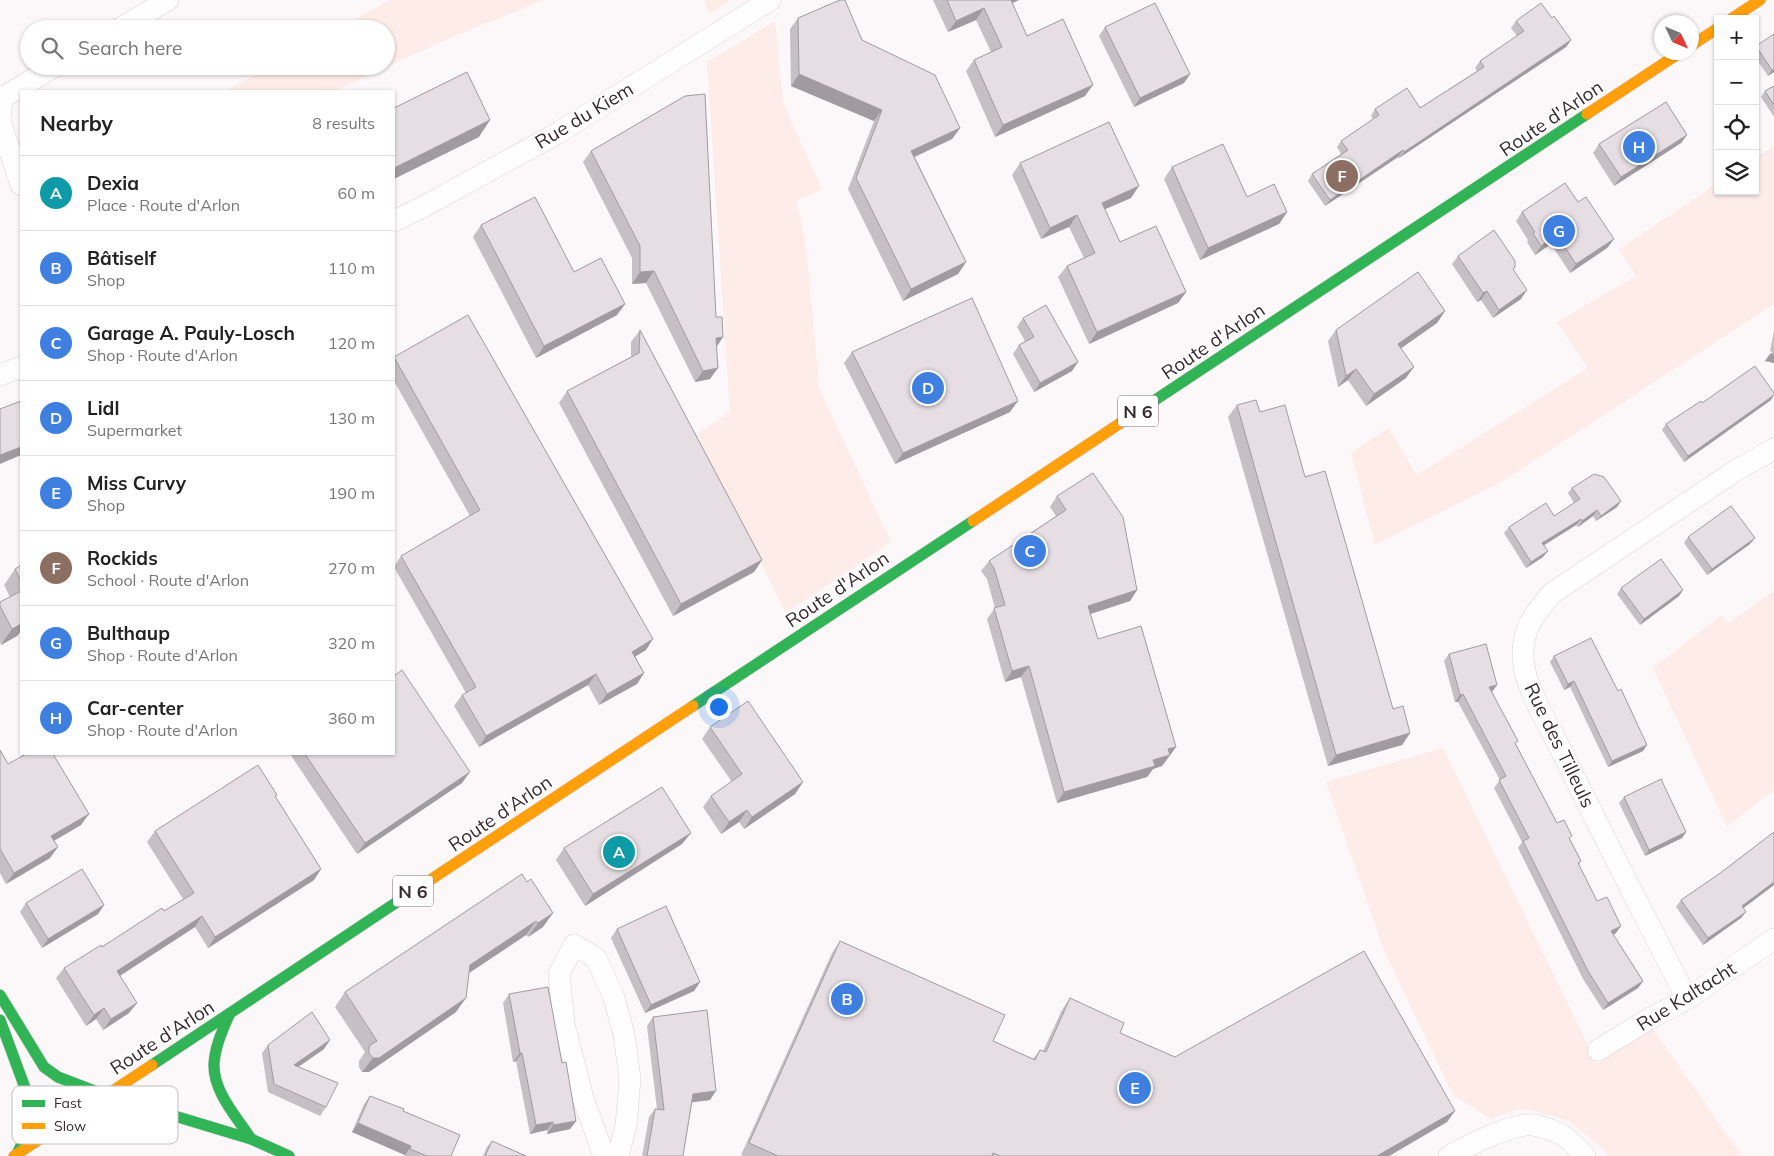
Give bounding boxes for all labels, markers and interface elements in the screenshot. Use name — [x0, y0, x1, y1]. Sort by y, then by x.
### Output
north arrow — [1654, 15, 1699, 60]
map controls — [1714, 15, 1759, 195]
button: + — [1714, 15, 1759, 60]
search box — [20, 20, 395, 75]
icon: search — [38, 34, 66, 62]
text: Search here — [78, 36, 182, 60]
button: − — [1714, 60, 1759, 105]
street label: Route d'Arlon — [1495, 75, 1607, 161]
street label: Rue du Kiem — [531, 76, 637, 154]
button: locate — [1714, 105, 1759, 150]
text: Nearby — [40, 110, 113, 136]
text: 8 results — [312, 113, 375, 133]
pin: H — [1623, 128, 1655, 166]
button: layers — [1714, 150, 1759, 195]
pin: F — [1326, 157, 1358, 195]
text: Dexia — [87, 171, 139, 195]
text: A — [50, 183, 62, 203]
text: 60 m — [338, 183, 375, 203]
text: Place · Route d'Arlon — [87, 195, 240, 215]
pin: G — [1543, 212, 1575, 250]
text: Bâtiself — [87, 246, 156, 270]
text: B — [50, 258, 62, 278]
text: 110 m — [328, 258, 375, 278]
text: Shop — [87, 270, 125, 290]
street label: Route d'Arlon — [1157, 298, 1269, 384]
text: Garage A. Pauly-Losch — [87, 321, 295, 345]
text: C — [51, 333, 61, 353]
text: 120 m — [328, 333, 375, 353]
text: Shop · Route d'Arlon — [87, 345, 238, 365]
pin: D — [912, 369, 944, 407]
text: Lidl — [87, 396, 119, 420]
road number: N 6 — [1118, 396, 1158, 426]
text: D — [50, 408, 62, 428]
text: 130 m — [328, 408, 375, 428]
text: Supermarket — [87, 420, 182, 440]
text: Miss Curvy — [87, 471, 186, 495]
text: E — [51, 483, 61, 503]
text: 190 m — [328, 483, 375, 503]
text: Shop — [87, 495, 125, 515]
pin: C — [1014, 532, 1046, 570]
text: Rockids — [87, 546, 158, 570]
street label: Route d'Arlon — [781, 546, 893, 632]
text: F — [51, 558, 61, 578]
text: 270 m — [328, 558, 375, 578]
text: School · Route d'Arlon — [87, 570, 249, 590]
text: Bulthaup — [87, 621, 170, 645]
text: G — [50, 633, 62, 653]
text: 320 m — [328, 633, 375, 653]
text: Shop · Route d'Arlon — [87, 645, 238, 665]
street label: Rue des Tilleuls — [1519, 679, 1601, 811]
your location — [706, 694, 732, 720]
text: Car-center — [87, 696, 183, 720]
text: H — [50, 708, 62, 728]
text: 360 m — [328, 708, 375, 728]
text: Shop · Route d'Arlon — [87, 720, 238, 740]
street label: Route d'Arlon — [444, 770, 556, 856]
pin: A — [603, 833, 635, 871]
road number: N 6 — [393, 876, 433, 906]
street label: Rue Kaltacht — [1632, 956, 1740, 1036]
pin: B — [831, 980, 863, 1018]
street label: Route d'Arlon — [105, 994, 219, 1080]
pin: E — [1119, 1069, 1151, 1107]
legend — [12, 1086, 178, 1144]
text: Fast — [54, 1094, 82, 1112]
text: Slow — [54, 1117, 86, 1135]

